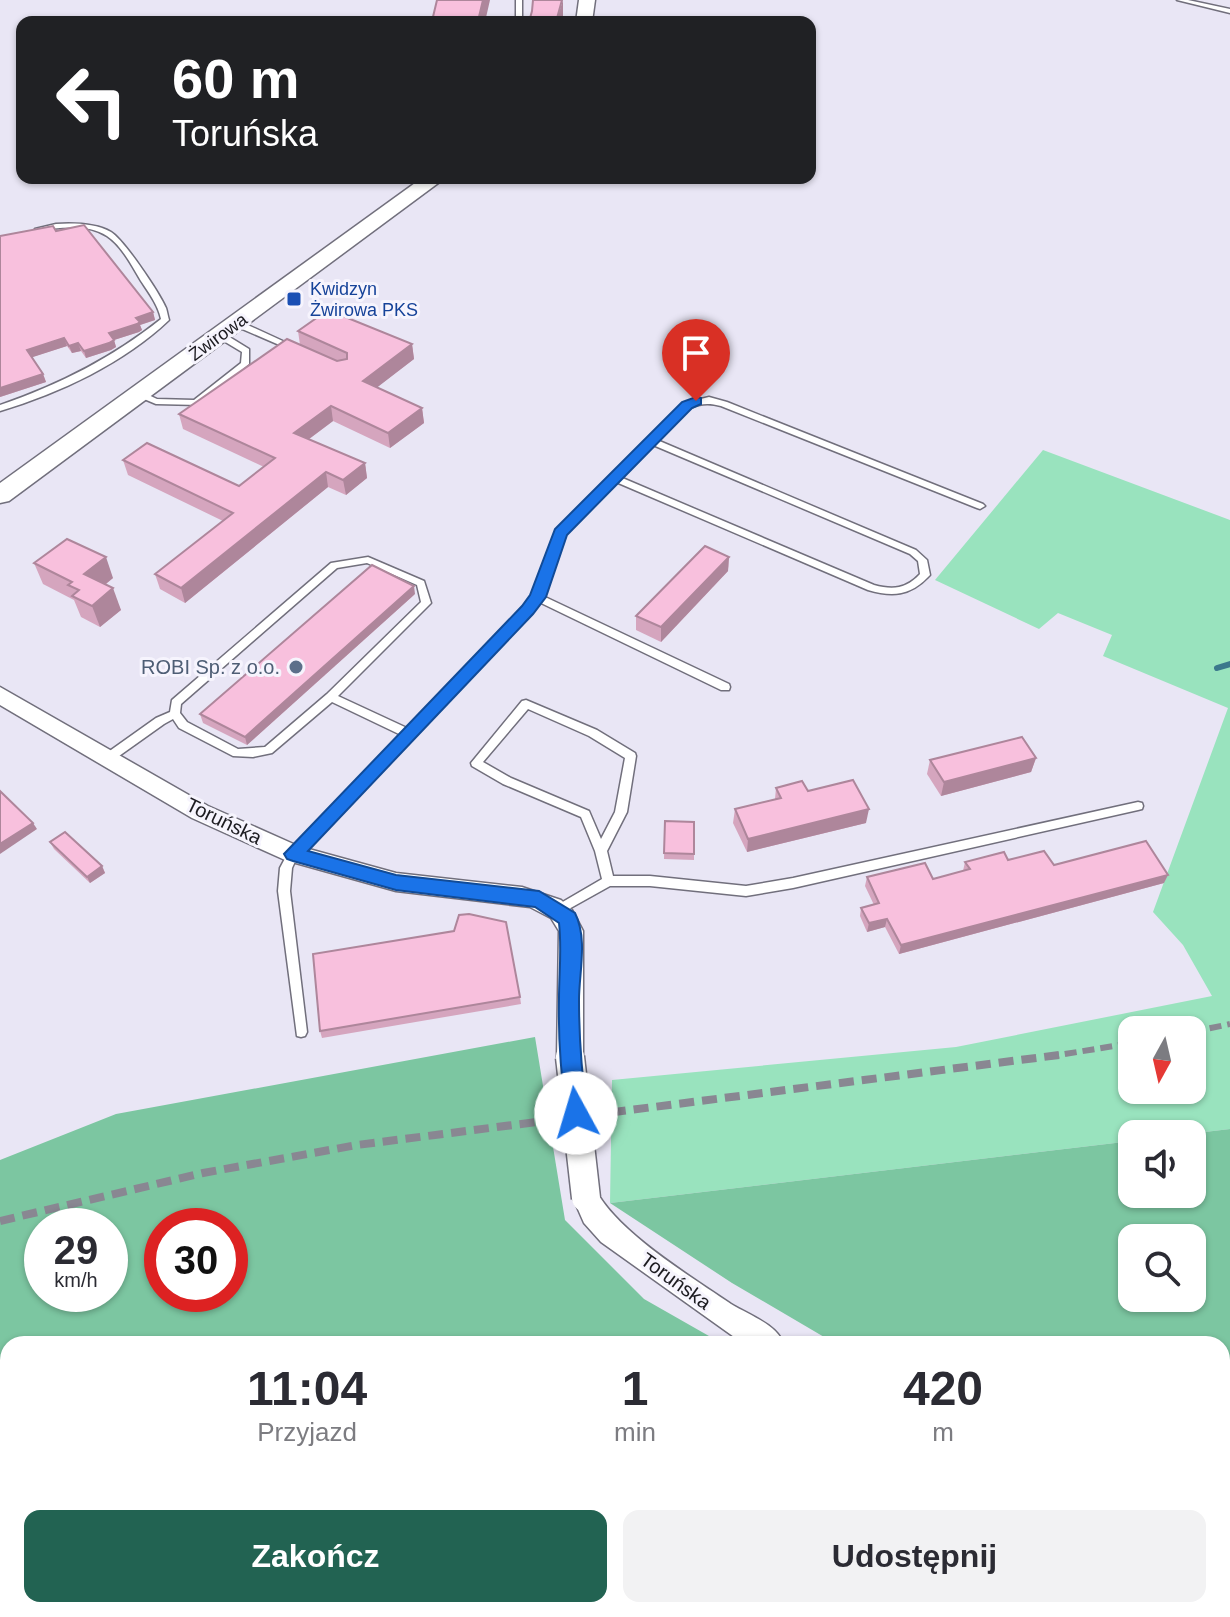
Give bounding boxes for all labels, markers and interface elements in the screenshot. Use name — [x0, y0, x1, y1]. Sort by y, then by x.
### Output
text: 60 m — [172, 47, 300, 110]
icon: left — [40, 48, 144, 152]
text: Toruńska — [172, 113, 318, 154]
place label: Kwidzyn Żwirowa PKS — [310, 279, 418, 320]
marker: Kwidzyn Żwirowa PKS — [285, 290, 303, 308]
street label: Żwirowa — [185, 309, 252, 365]
pin — [662, 319, 730, 401]
icon: arrive — [674, 331, 718, 375]
place label: ROBI Sp. z o.o. — [141, 656, 280, 678]
marker: ROBI Sp. z o.o. — [287, 658, 305, 676]
street label: Toruńska — [183, 793, 266, 849]
north arrow — [1118, 1016, 1206, 1104]
map controls — [1118, 1016, 1206, 1312]
position arrow — [534, 1071, 618, 1155]
button: sound — [1118, 1120, 1206, 1208]
speed limit sign: 30 — [144, 1208, 248, 1312]
button: search — [1118, 1224, 1206, 1312]
text: 29 — [54, 1228, 98, 1272]
street label: Toruńska — [637, 1248, 716, 1314]
text: km/h — [54, 1269, 98, 1291]
text: 11:04 — [247, 1362, 367, 1415]
text: 1 — [622, 1362, 648, 1415]
text: 420 — [903, 1362, 983, 1415]
text: Przyjazd — [257, 1417, 357, 1447]
text: min — [614, 1417, 656, 1447]
text: m — [932, 1417, 954, 1447]
button: Zakończ — [24, 1510, 607, 1602]
button: Udostępnij — [623, 1510, 1206, 1602]

